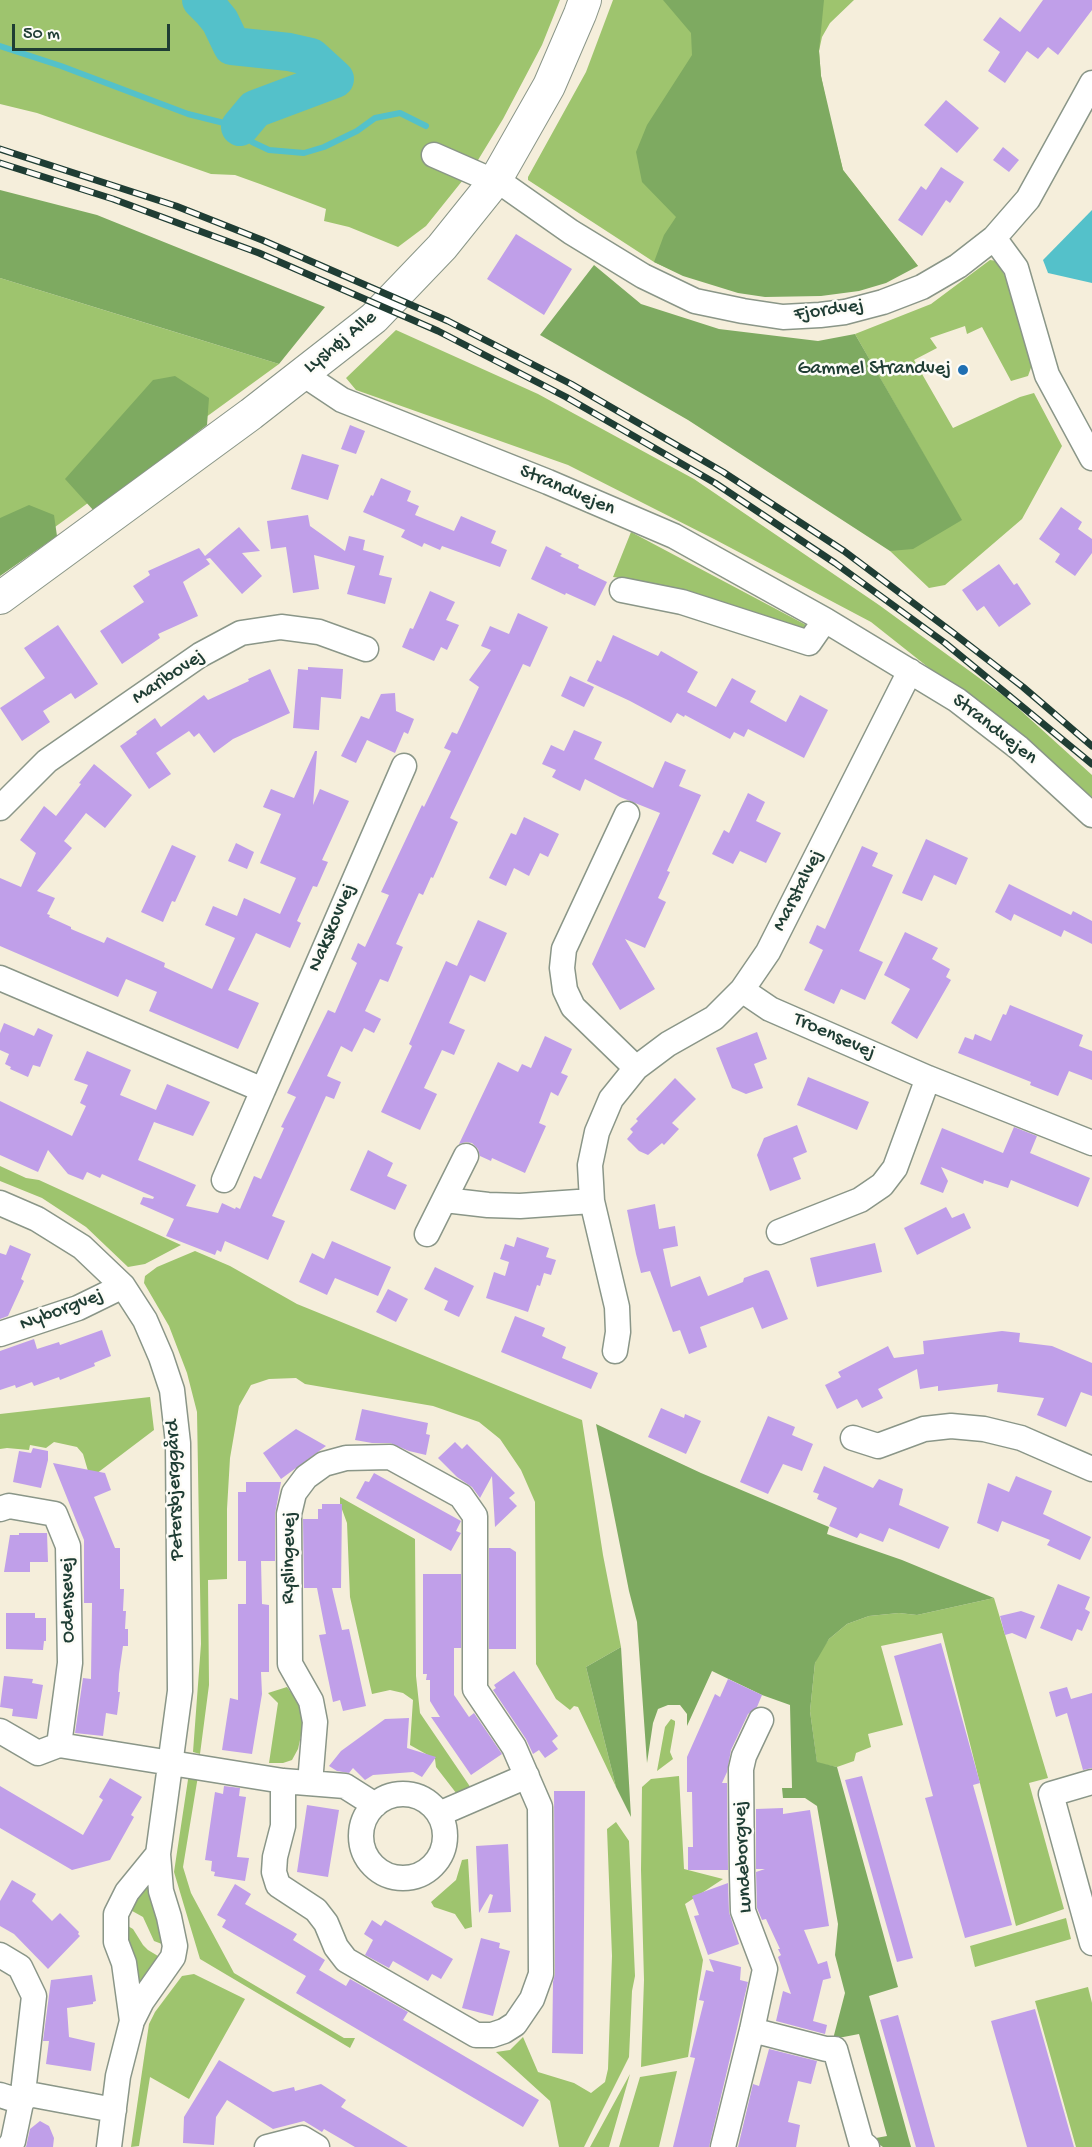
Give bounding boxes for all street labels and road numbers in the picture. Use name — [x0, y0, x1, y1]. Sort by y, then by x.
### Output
street label: Fjordvej — [793, 294, 865, 328]
street label: Lyshøj Alle — [300, 306, 382, 380]
street label: Strandvejen — [516, 460, 618, 522]
street label: Maribovej — [128, 645, 210, 711]
street label: Strandvejen — [947, 689, 1041, 771]
street label: Marstalvej — [768, 846, 830, 936]
street label: Nakskovvej — [304, 880, 362, 976]
street label: Troensevej — [789, 1008, 879, 1066]
street label: Nyborgvej — [17, 1284, 107, 1338]
street label: Petersbjerggård — [162, 1419, 190, 1561]
street label: Ryslingevej — [277, 1512, 303, 1604]
street label: Odensevej — [56, 1557, 82, 1643]
street label: Lundeborgvej — [729, 1800, 759, 1914]

